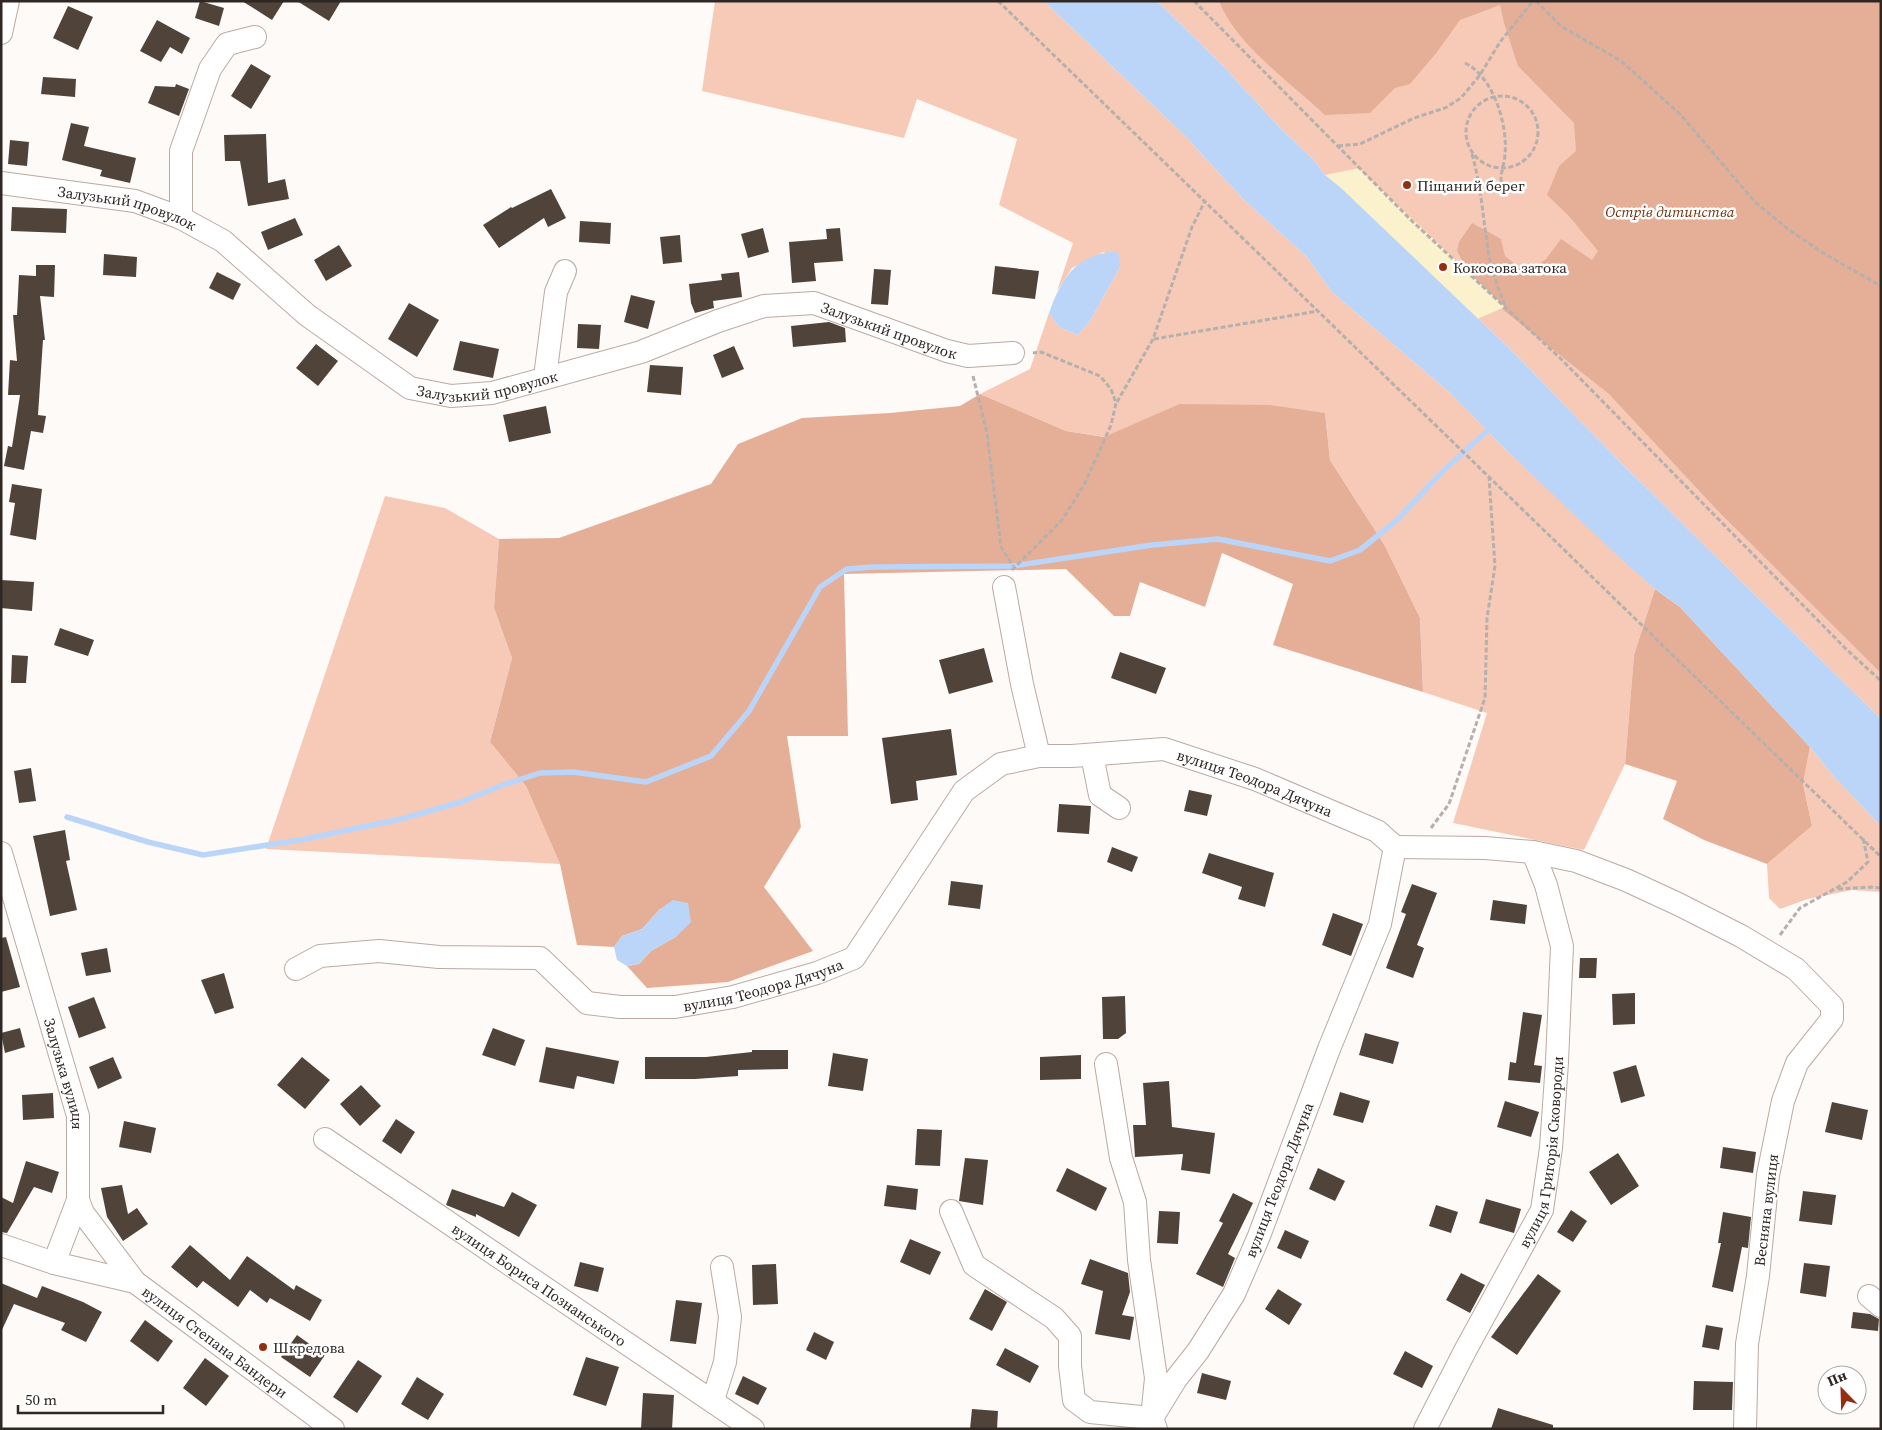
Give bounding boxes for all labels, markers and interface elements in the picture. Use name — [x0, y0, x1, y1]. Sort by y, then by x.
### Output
place label: Піщаний берег — [1417, 175, 1525, 196]
marker: Піщаний берег — [1401, 179, 1413, 191]
street label: Залузький провулок — [57, 180, 201, 235]
park label: Острів дитинства — [1605, 201, 1735, 222]
place label: Кокосова затока — [1453, 257, 1567, 278]
marker: Кокосова затока — [1437, 261, 1449, 273]
street label: Залузький провулок — [818, 296, 960, 364]
street label: Залузький провулок — [415, 365, 560, 407]
street label: вулиця Теодора Дячуна — [1174, 744, 1336, 822]
street label: вулиця Теодора Дячуна — [682, 953, 846, 1016]
street label: Залузька вулиця — [39, 1015, 89, 1130]
street label: вулиця Григорія Сковороди — [1513, 1055, 1568, 1251]
street label: вулиця Теодора Дячуна — [1240, 1099, 1318, 1261]
street label: Весняна вулиця — [1749, 1153, 1783, 1267]
street label: вулиця Бориса Познанського — [448, 1218, 631, 1351]
street label: вулиця Степана Бандери — [138, 1280, 293, 1403]
place label: Шкредова — [273, 1337, 345, 1358]
marker: Шкредова — [257, 1341, 269, 1353]
north arrow — [1817, 1365, 1867, 1415]
text: Пн — [1824, 1365, 1850, 1391]
scale bar — [18, 1382, 162, 1414]
text: 50 m — [25, 1389, 57, 1410]

